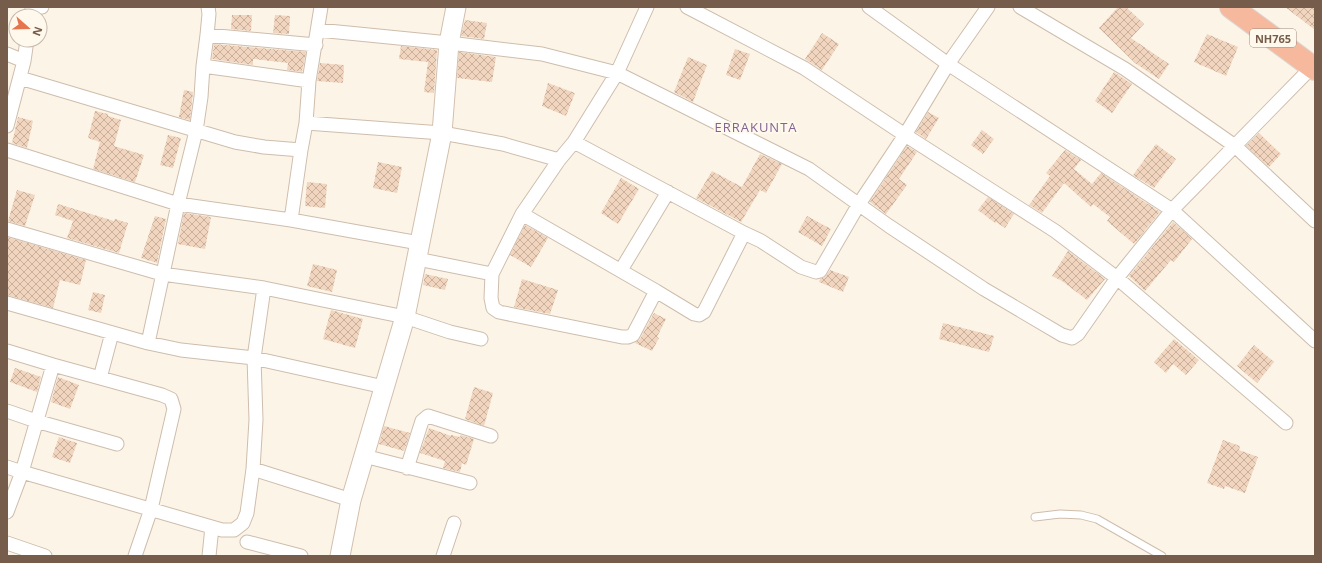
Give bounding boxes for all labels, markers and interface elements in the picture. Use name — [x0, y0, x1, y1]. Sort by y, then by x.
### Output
north arrow — [8, 8, 48, 48]
text: N — [29, 25, 46, 38]
road number: NH765 — [1250, 29, 1296, 47]
district label: ERRAKUNTA — [714, 118, 798, 136]

